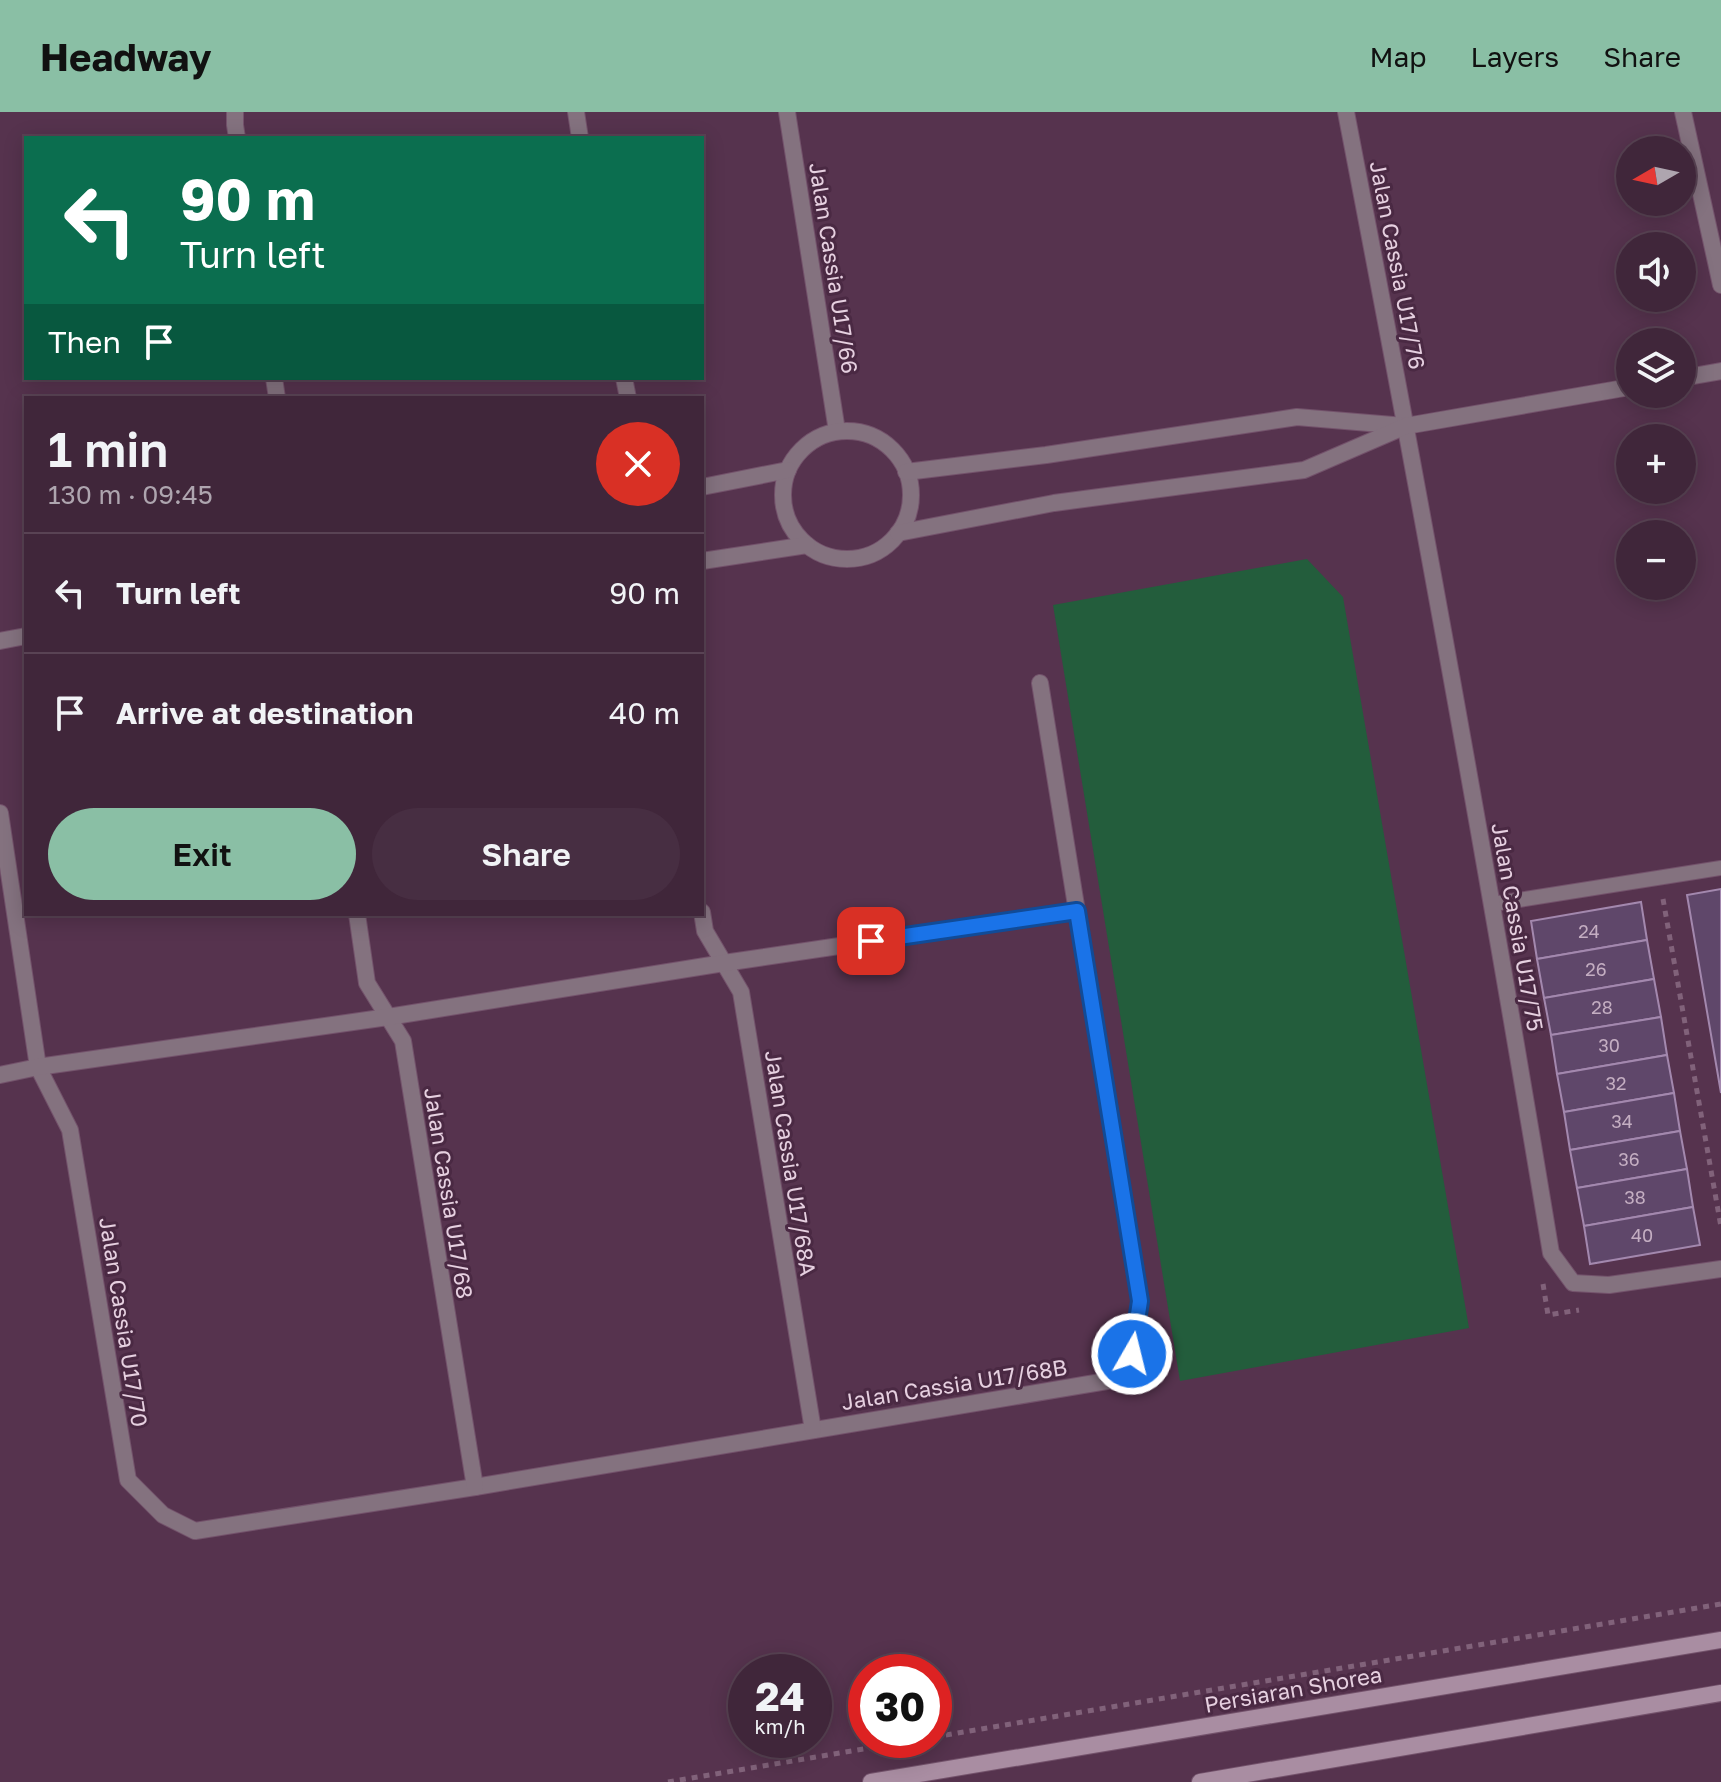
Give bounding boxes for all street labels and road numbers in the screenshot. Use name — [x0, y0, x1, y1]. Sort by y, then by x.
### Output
street label: Jalan Cassia U17/76 — [1365, 159, 1431, 371]
street label: Jalan Cassia U17/66 — [804, 161, 864, 375]
street label: Jalan Cassia U17/75 — [1486, 821, 1550, 1033]
street label: Jalan Cassia U17/68A — [760, 1048, 822, 1278]
street label: Jalan Cassia U17/68 — [419, 1086, 479, 1300]
street label: Jalan Cassia U17/70 — [94, 1215, 154, 1429]
street label: Jalan Cassia U17/68B — [839, 1353, 1069, 1415]
street label: Persiaran Shorea — [1202, 1660, 1384, 1718]

